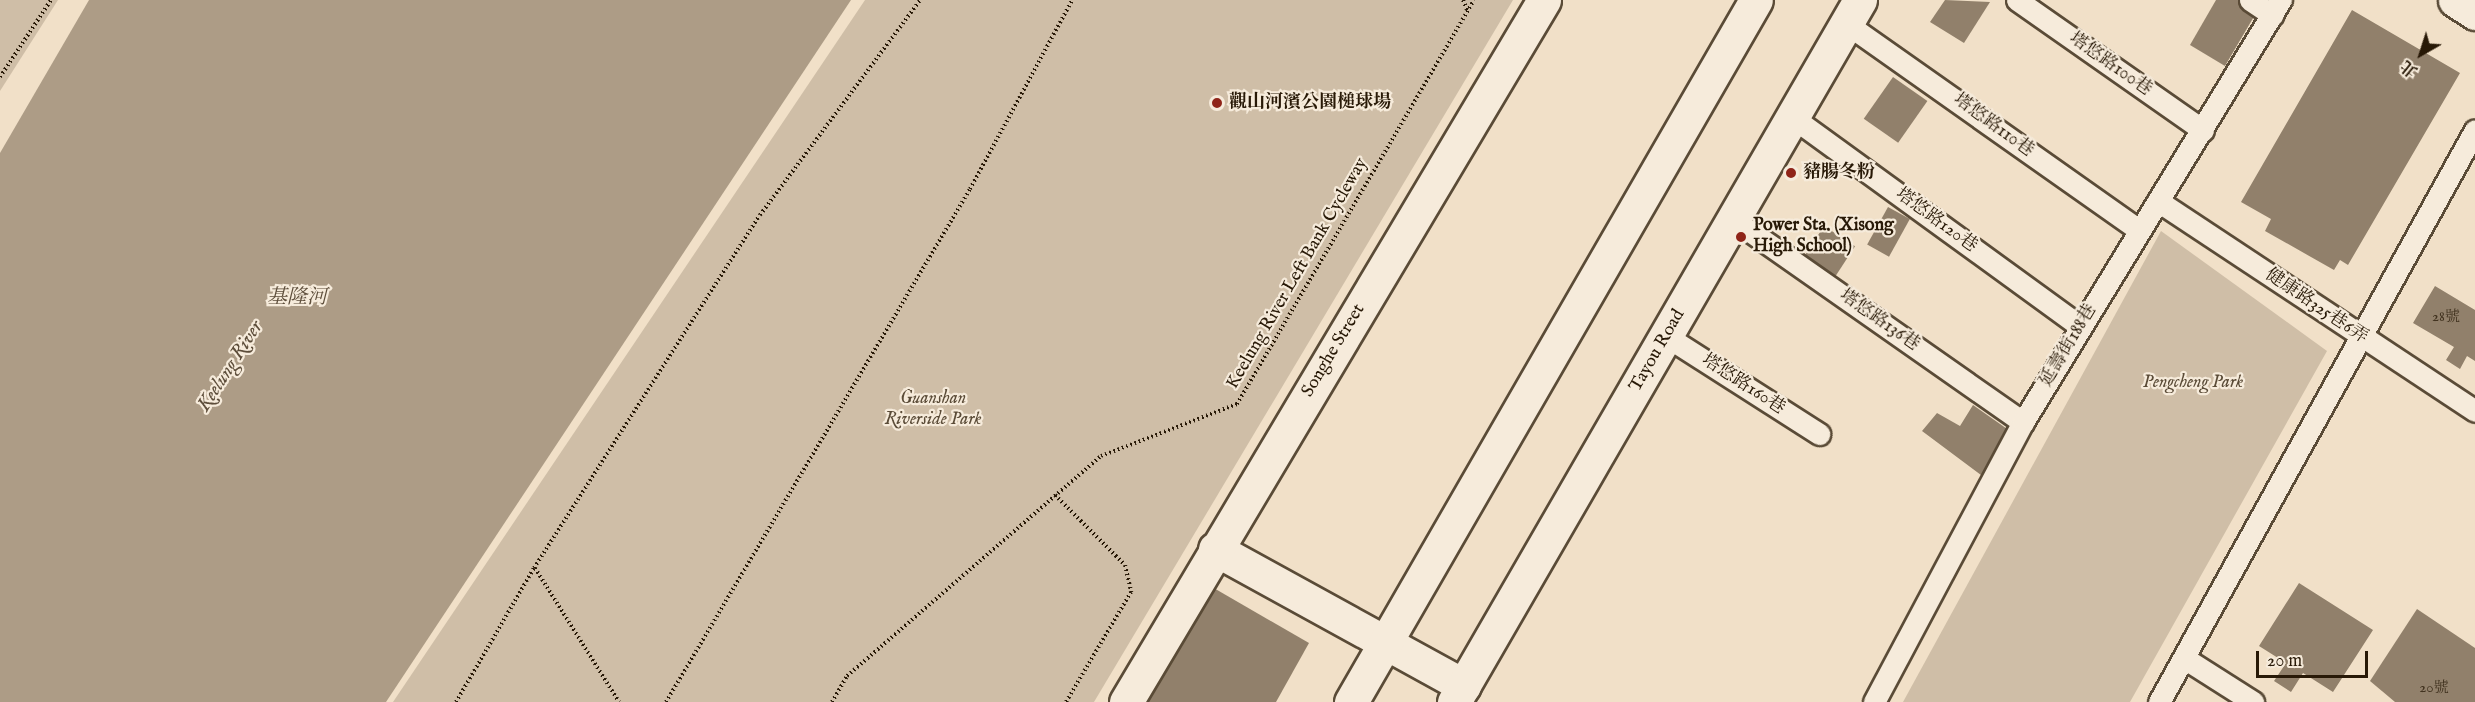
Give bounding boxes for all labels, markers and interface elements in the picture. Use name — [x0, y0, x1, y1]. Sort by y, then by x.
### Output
north arrow — [2391, 24, 2451, 84]
street label: 塔悠路100巷 — [2064, 29, 2156, 101]
text: 北 — [2397, 55, 2422, 81]
street label: 塔悠路110巷 — [1949, 90, 2037, 162]
place label: 觀山河濱公園槌球場 — [1229, 92, 1391, 114]
marker: 觀山河濱公園槌球場 — [1210, 96, 1224, 110]
street label: Keelung River Left Bank Cycleway — [1223, 155, 1373, 393]
place label: 豬腸冬粉 — [1803, 162, 1875, 184]
marker: 豬腸冬粉 — [1784, 166, 1798, 180]
street label: 塔悠路120巷 — [1891, 184, 1981, 258]
place label: Power Sta. (Xisong High School) — [1753, 216, 1894, 258]
marker: Power Sta. (Xisong High School) — [1734, 230, 1748, 244]
street label: 健康路325巷6弄 — [2261, 265, 2371, 349]
water label: 基隆河 — [267, 285, 327, 309]
street label: 塔悠路136巷 — [1835, 285, 1923, 357]
street label: Songhe Street — [1298, 301, 1370, 401]
street label: 延壽街188巷 — [2036, 301, 2102, 391]
street label: Tayou Road — [1626, 306, 1690, 396]
house number: 28號 — [2432, 308, 2460, 326]
water label: Keelung River — [192, 316, 268, 416]
street label: 塔悠路160巷 — [1697, 350, 1789, 420]
park label: Pengcheng Park — [2143, 372, 2243, 394]
park label: Guanshan Riverside Park — [885, 389, 981, 432]
scale bar — [2259, 639, 2372, 677]
text: 20 m — [2267, 650, 2302, 673]
house number: 20號 — [2419, 679, 2449, 697]

